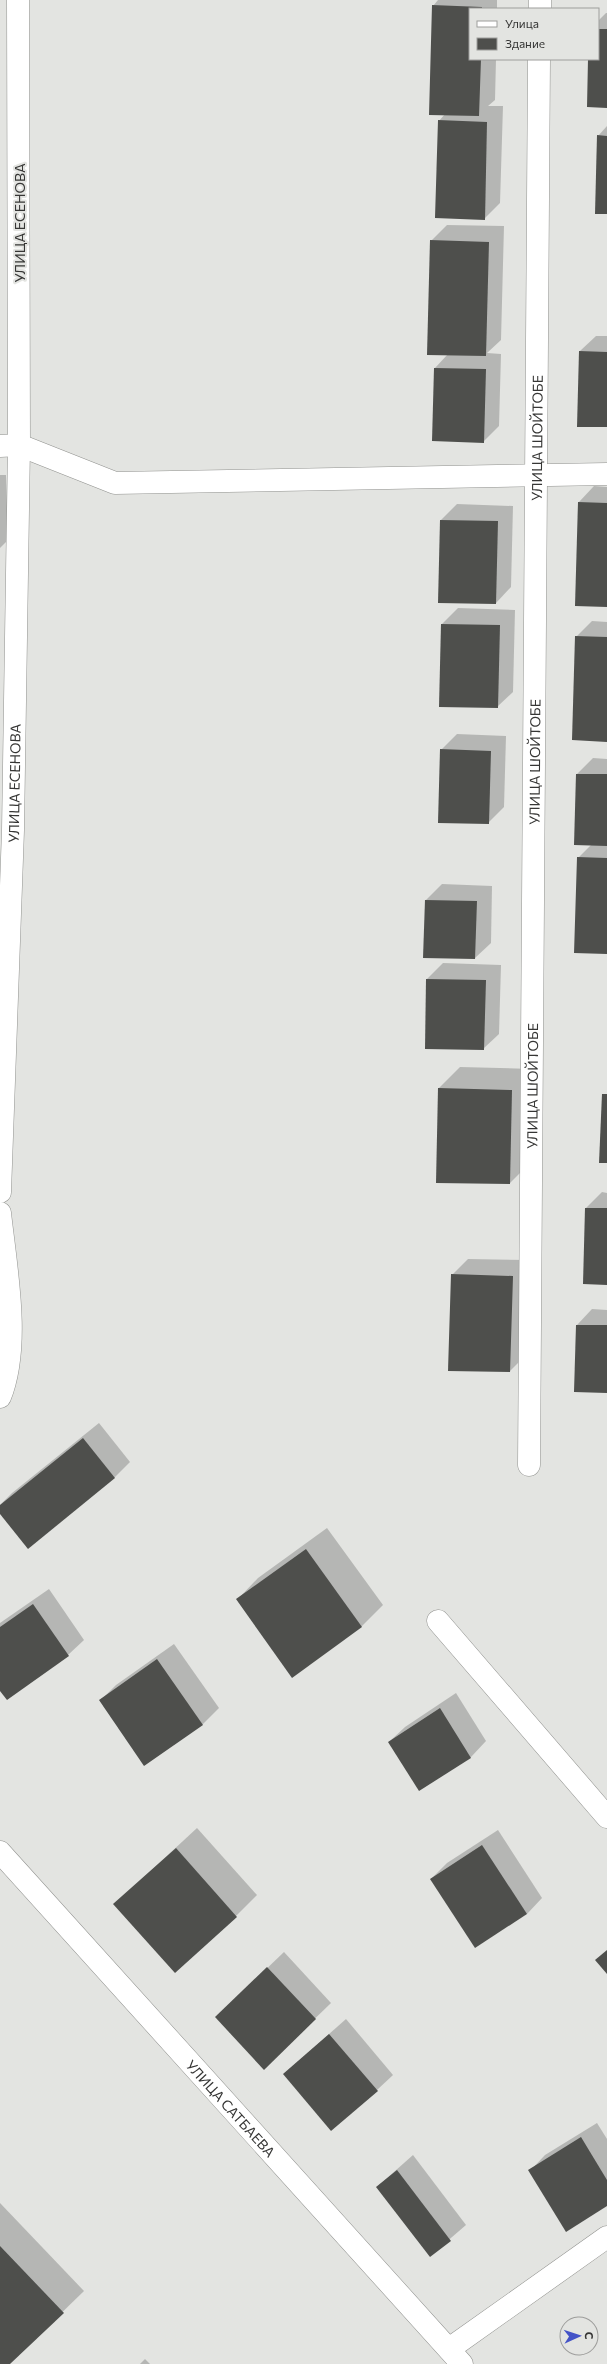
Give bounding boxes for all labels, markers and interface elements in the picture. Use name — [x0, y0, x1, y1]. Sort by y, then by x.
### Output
legend — [469, 8, 599, 60]
text: Улица — [505, 16, 539, 30]
text: Здание — [505, 36, 545, 50]
street label: УЛИЦА ЕСЕНОВА — [11, 163, 28, 283]
street label: УЛИЦА ШОЙТОБЕ — [527, 375, 545, 501]
street label: УЛИЦА ШОЙТОБЕ — [525, 699, 543, 825]
street label: УЛИЦА ЕСЕНОВА — [4, 723, 23, 843]
street label: УЛИЦА ШОЙТОБЕ — [523, 1023, 541, 1149]
street label: УЛИЦА САТБАЕВА — [183, 2056, 279, 2160]
north arrow — [559, 2316, 599, 2356]
text: С — [583, 2331, 596, 2340]

